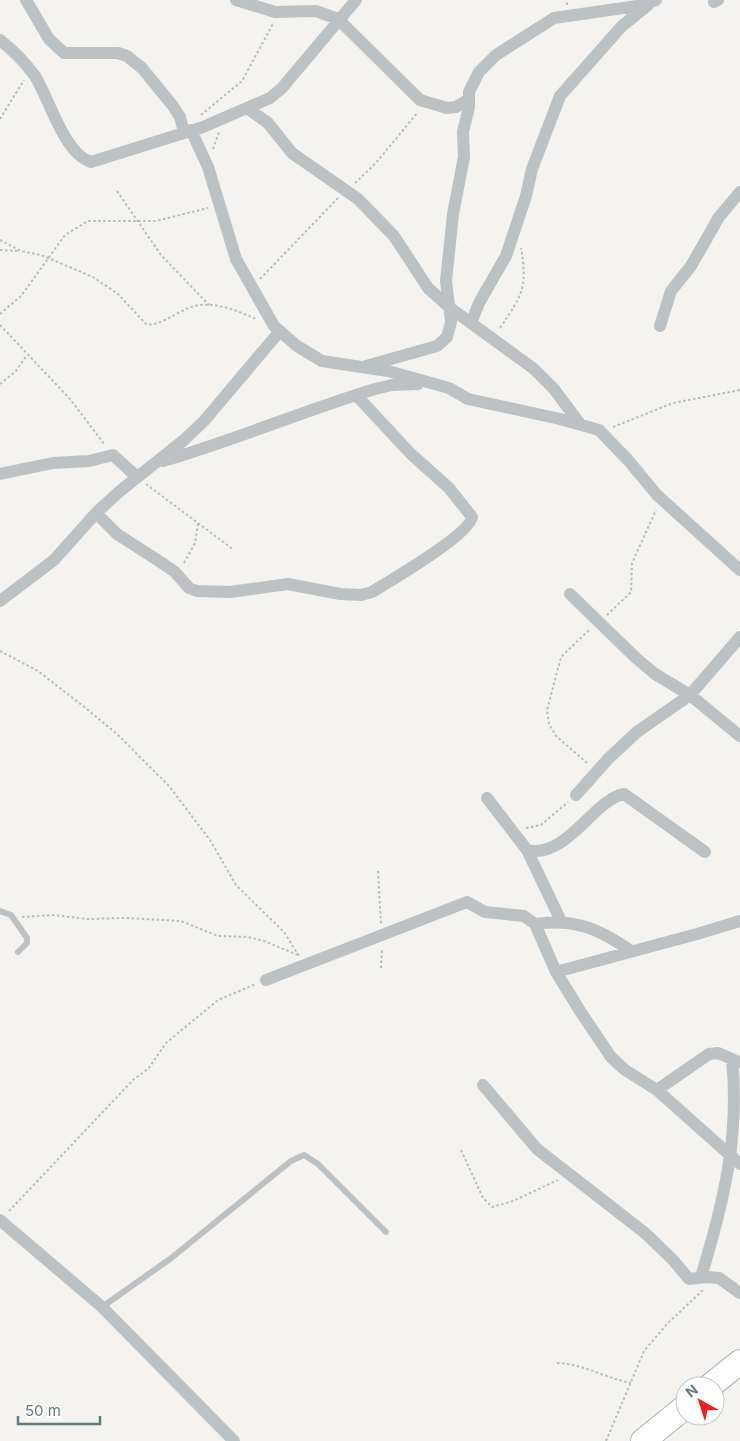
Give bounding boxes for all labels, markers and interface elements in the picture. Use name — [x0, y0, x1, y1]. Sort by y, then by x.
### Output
north arrow — [675, 1376, 725, 1426]
text: N — [682, 1381, 701, 1400]
scale bar — [18, 1394, 100, 1426]
text: 50 m — [25, 1401, 61, 1420]

